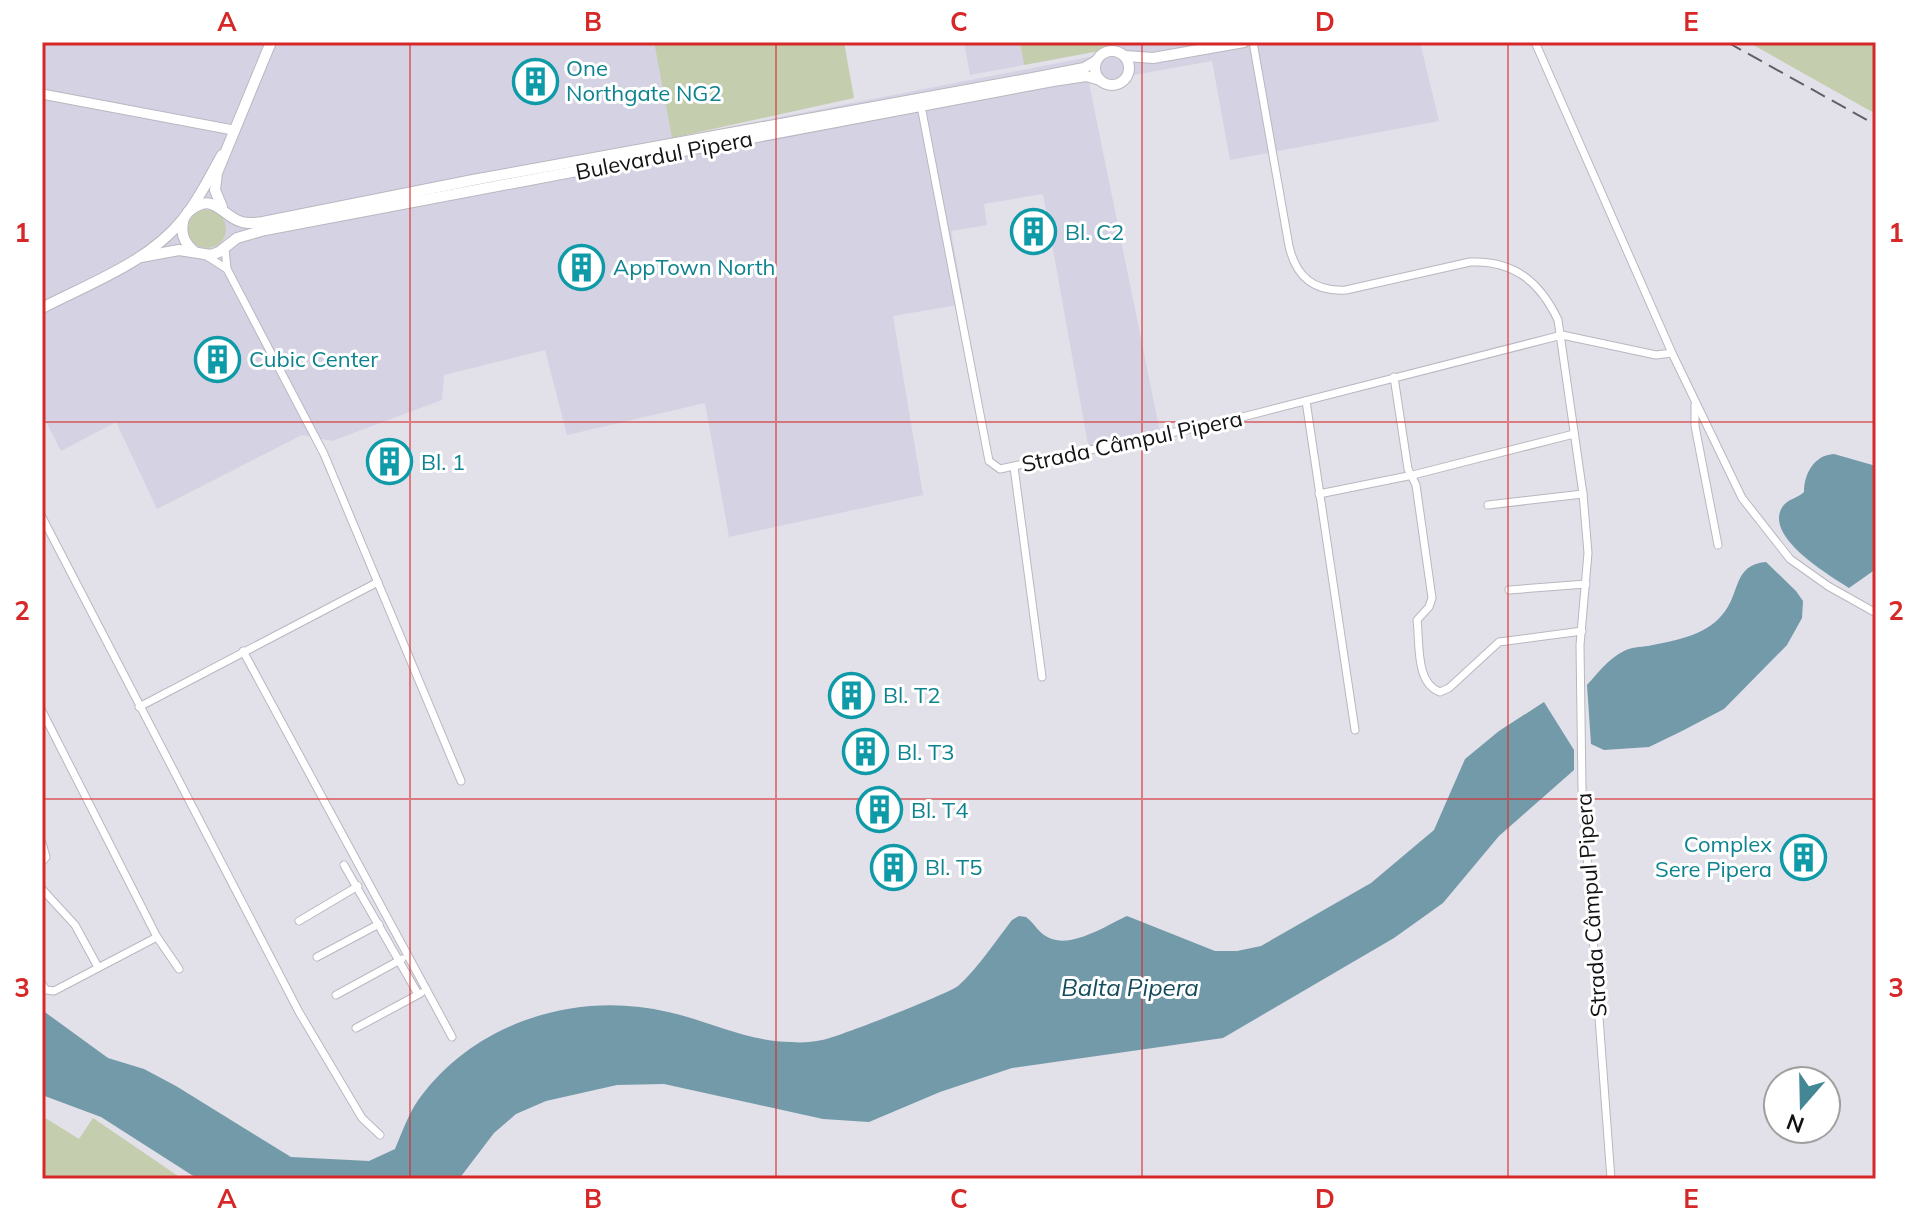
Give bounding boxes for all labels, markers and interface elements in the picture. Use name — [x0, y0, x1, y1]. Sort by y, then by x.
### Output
text: A — [217, 5, 237, 38]
text: B — [584, 5, 602, 38]
text: C — [950, 5, 968, 38]
text: D — [1315, 5, 1335, 38]
text: E — [1683, 5, 1699, 38]
place label: One Northgate NG2 — [566, 54, 722, 107]
building icon: One Northgate NG2 — [511, 57, 559, 105]
street label: Bulevardul Pipera — [573, 124, 755, 186]
building icon: Bl. C2 — [1010, 208, 1058, 256]
text: 1 — [14, 216, 30, 249]
text: 1 — [1888, 216, 1904, 249]
place label: Bl. C2 — [1065, 218, 1124, 246]
building icon: AppTown North — [558, 243, 606, 291]
place label: AppTown North — [613, 253, 776, 281]
building icon: Cubic Center — [194, 335, 242, 383]
place label: Cubic Center — [249, 345, 378, 373]
street label: Strada Câmpul Pipera — [1019, 404, 1245, 478]
building icon: Bl. 1 — [366, 438, 414, 486]
place label: Bl. 1 — [421, 448, 465, 476]
text: 2 — [14, 594, 30, 627]
text: 2 — [1888, 594, 1904, 627]
building icon: Bl. T2 — [828, 671, 876, 719]
place label: Bl. T2 — [883, 681, 940, 709]
building icon: Bl. T3 — [842, 728, 890, 776]
place label: Bl. T3 — [897, 738, 954, 766]
building icon: Bl. T4 — [856, 786, 904, 834]
street label: Strada Câmpul Pipera — [1569, 792, 1613, 1018]
place label: Bl. T4 — [911, 796, 968, 824]
place label: Complex Sere Pipera — [1655, 830, 1772, 883]
building icon: Complex Sere Pipera — [1779, 833, 1827, 881]
building icon: Bl. T5 — [870, 843, 918, 891]
place label: Bl. T5 — [925, 853, 982, 881]
text: 3 — [14, 971, 30, 1004]
text: 3 — [1888, 971, 1904, 1004]
water label: Balta Pipera — [1061, 972, 1199, 1002]
north arrow — [1762, 1065, 1842, 1145]
text: N — [1783, 1108, 1808, 1140]
text: A — [217, 1182, 237, 1215]
text: B — [584, 1182, 602, 1215]
text: C — [950, 1182, 968, 1215]
text: D — [1315, 1182, 1335, 1215]
text: E — [1683, 1182, 1699, 1215]

